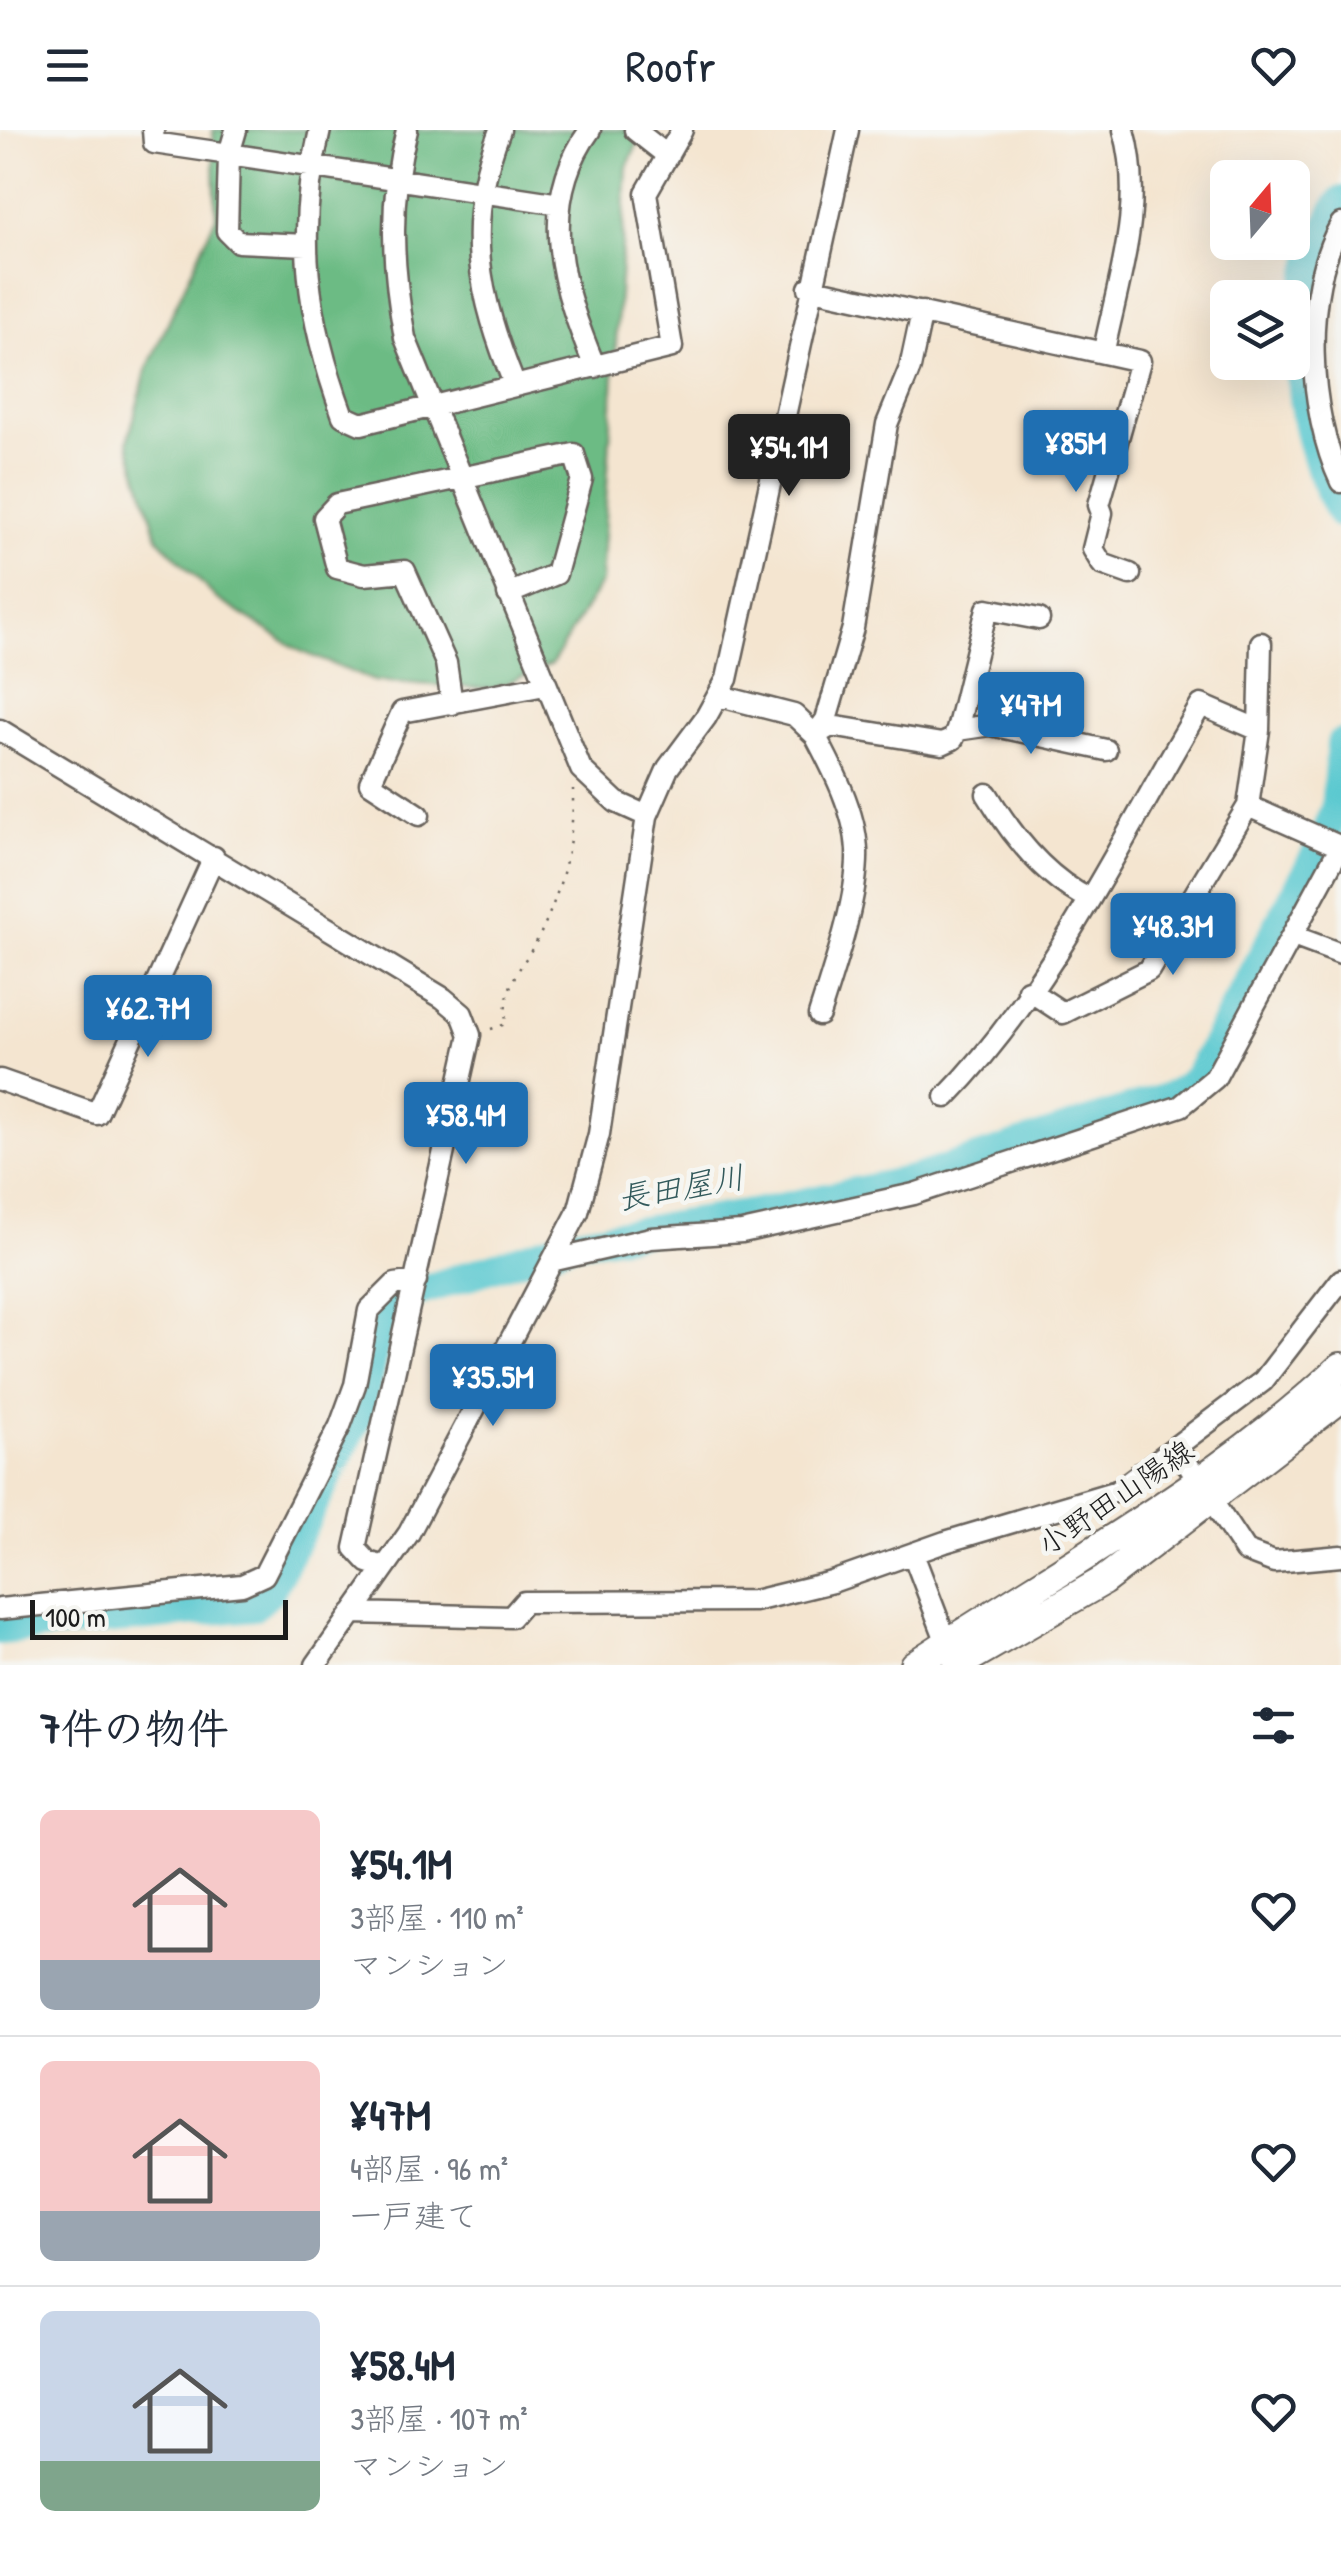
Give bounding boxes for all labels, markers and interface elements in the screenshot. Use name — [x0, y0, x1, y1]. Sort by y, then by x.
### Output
text: Roofr — [625, 35, 716, 96]
icon: menu — [40, 38, 95, 93]
icon: heart — [1246, 38, 1301, 93]
north arrow — [1210, 160, 1310, 260]
map controls — [1210, 160, 1310, 380]
button: layers — [1210, 280, 1310, 380]
pin: ¥85M — [1017, 410, 1135, 495]
pin: ¥54.1M — [708, 414, 870, 499]
text: ¥85M — [1045, 421, 1107, 464]
text: ¥54.1M — [750, 425, 828, 468]
pin: ¥47M — [972, 672, 1090, 757]
text: ¥47M — [1000, 683, 1062, 726]
pin: ¥48.3M — [1092, 893, 1254, 978]
text: ¥48.3M — [1133, 904, 1213, 947]
pin: ¥62.7M — [67, 975, 229, 1060]
text: ¥62.7M — [106, 986, 190, 1029]
pin: ¥58.4M — [385, 1082, 547, 1167]
text: ¥58.4M — [426, 1093, 506, 1136]
water label: 長田屋川 — [614, 1155, 748, 1219]
pin: ¥35.5M — [412, 1344, 574, 1429]
text: ¥35.5M — [452, 1355, 534, 1398]
street label: 小野田山陽線 — [1029, 1430, 1201, 1564]
scale bar — [30, 1595, 288, 1640]
text: 100 m — [45, 1598, 106, 1636]
icon: filters — [1246, 1698, 1301, 1753]
text: 7件の物件 — [40, 1699, 229, 1756]
text: ¥54.1M — [350, 1835, 452, 1892]
icon: home — [120, 1850, 240, 1970]
icon: heart — [1246, 1883, 1301, 1938]
text: 3部屋 · 110 m² — [350, 1896, 524, 1939]
text: マンション — [350, 1943, 509, 1986]
text: ¥47M — [350, 2086, 431, 2143]
icon: home — [120, 2101, 240, 2221]
icon: heart — [1246, 2134, 1301, 2189]
text: 4部屋 · 96 m² — [350, 2147, 508, 2190]
text: 一戸建て — [350, 2194, 478, 2237]
text: ¥58.4M — [350, 2336, 455, 2393]
icon: home — [120, 2351, 240, 2471]
icon: heart — [1246, 2384, 1301, 2439]
text: 3部屋 · 107 m² — [350, 2397, 528, 2440]
text: マンション — [350, 2444, 509, 2487]

